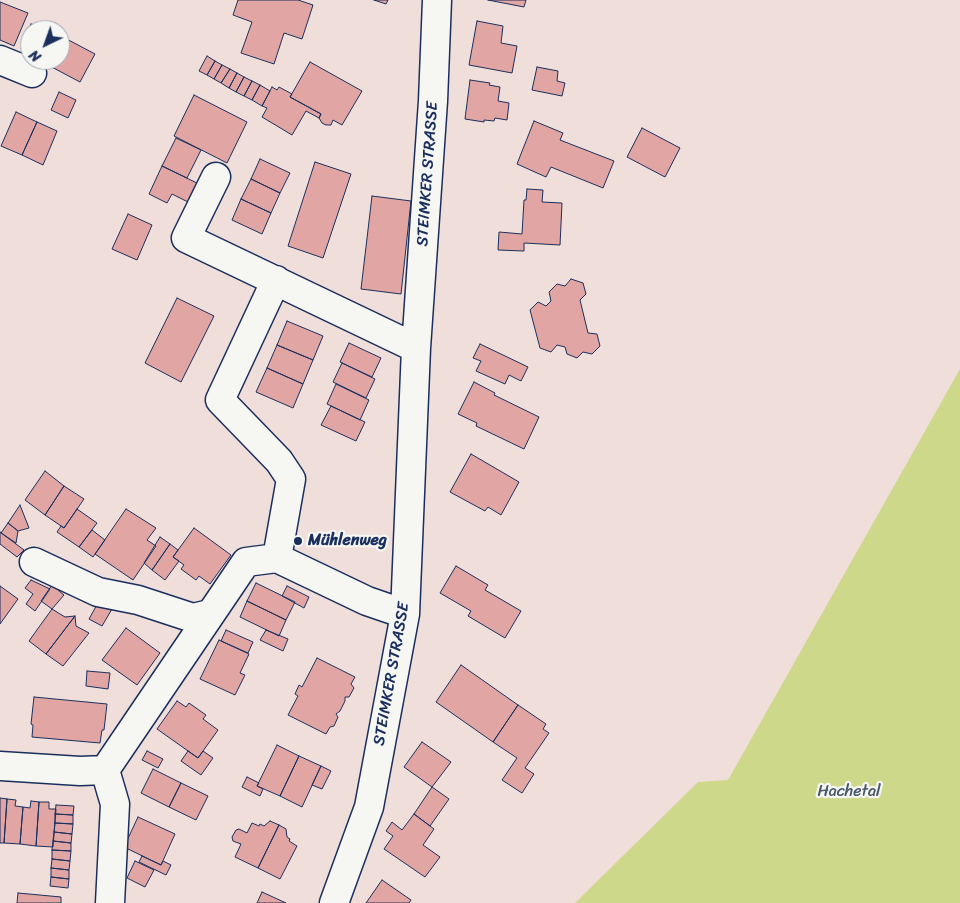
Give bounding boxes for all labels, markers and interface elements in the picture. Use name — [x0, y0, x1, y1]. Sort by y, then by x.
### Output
north arrow — [20, 20, 70, 70]
text: N — [23, 43, 47, 68]
street label: STEIMKER STRASSE — [413, 101, 443, 247]
place label: Mühlenweg — [308, 531, 387, 551]
marker: Mühlenweg — [292, 535, 304, 547]
street label: STEIMKER STRASSE — [370, 601, 414, 747]
park label: Hachetal — [818, 782, 880, 802]

